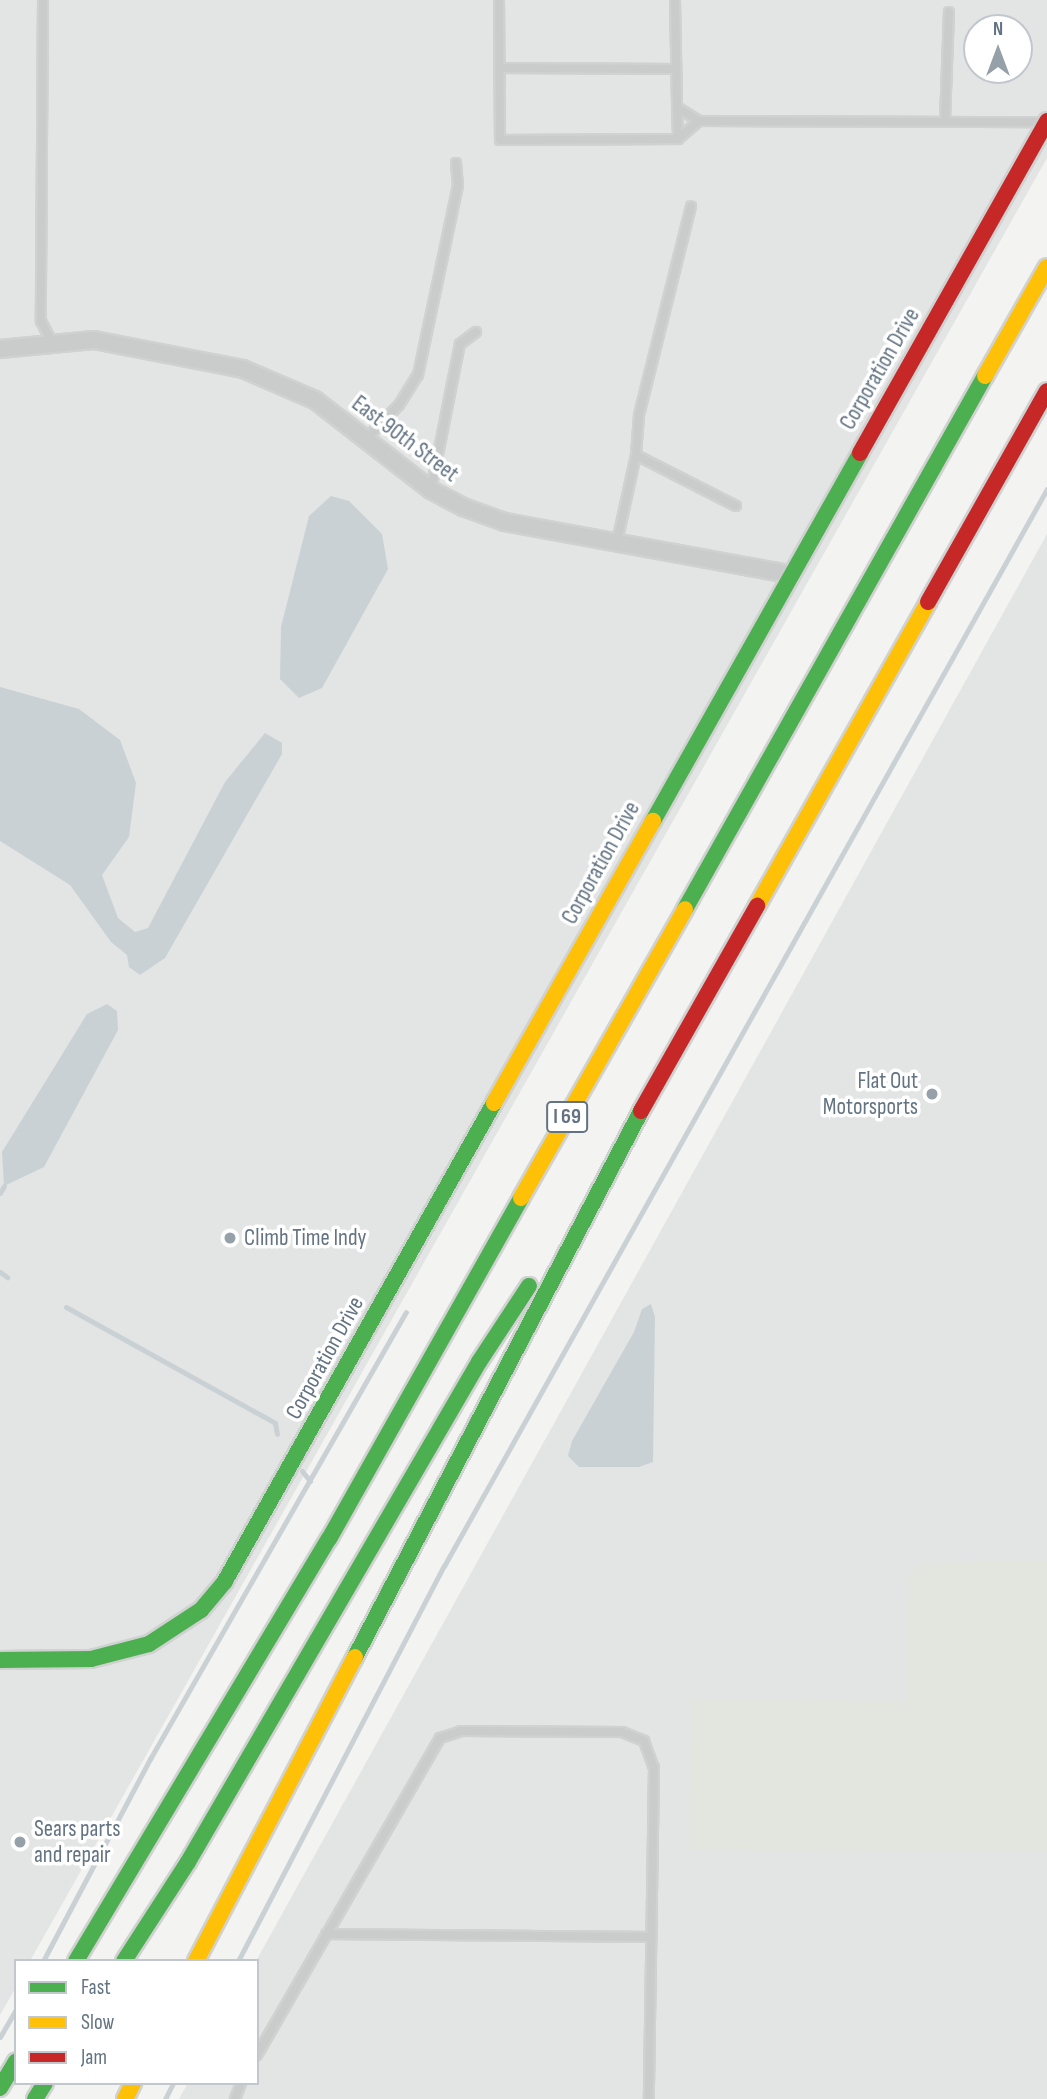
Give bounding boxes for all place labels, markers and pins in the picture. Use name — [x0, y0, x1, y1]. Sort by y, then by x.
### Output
place label: Flat Out Motorsports — [823, 1067, 918, 1121]
marker: Flat Out Motorsports — [924, 1086, 940, 1102]
place label: Climb Time Indy — [244, 1224, 366, 1252]
marker: Climb Time Indy — [222, 1230, 238, 1246]
place label: Sears parts and repair — [34, 1815, 120, 1869]
marker: Sears parts and repair — [12, 1834, 28, 1850]

